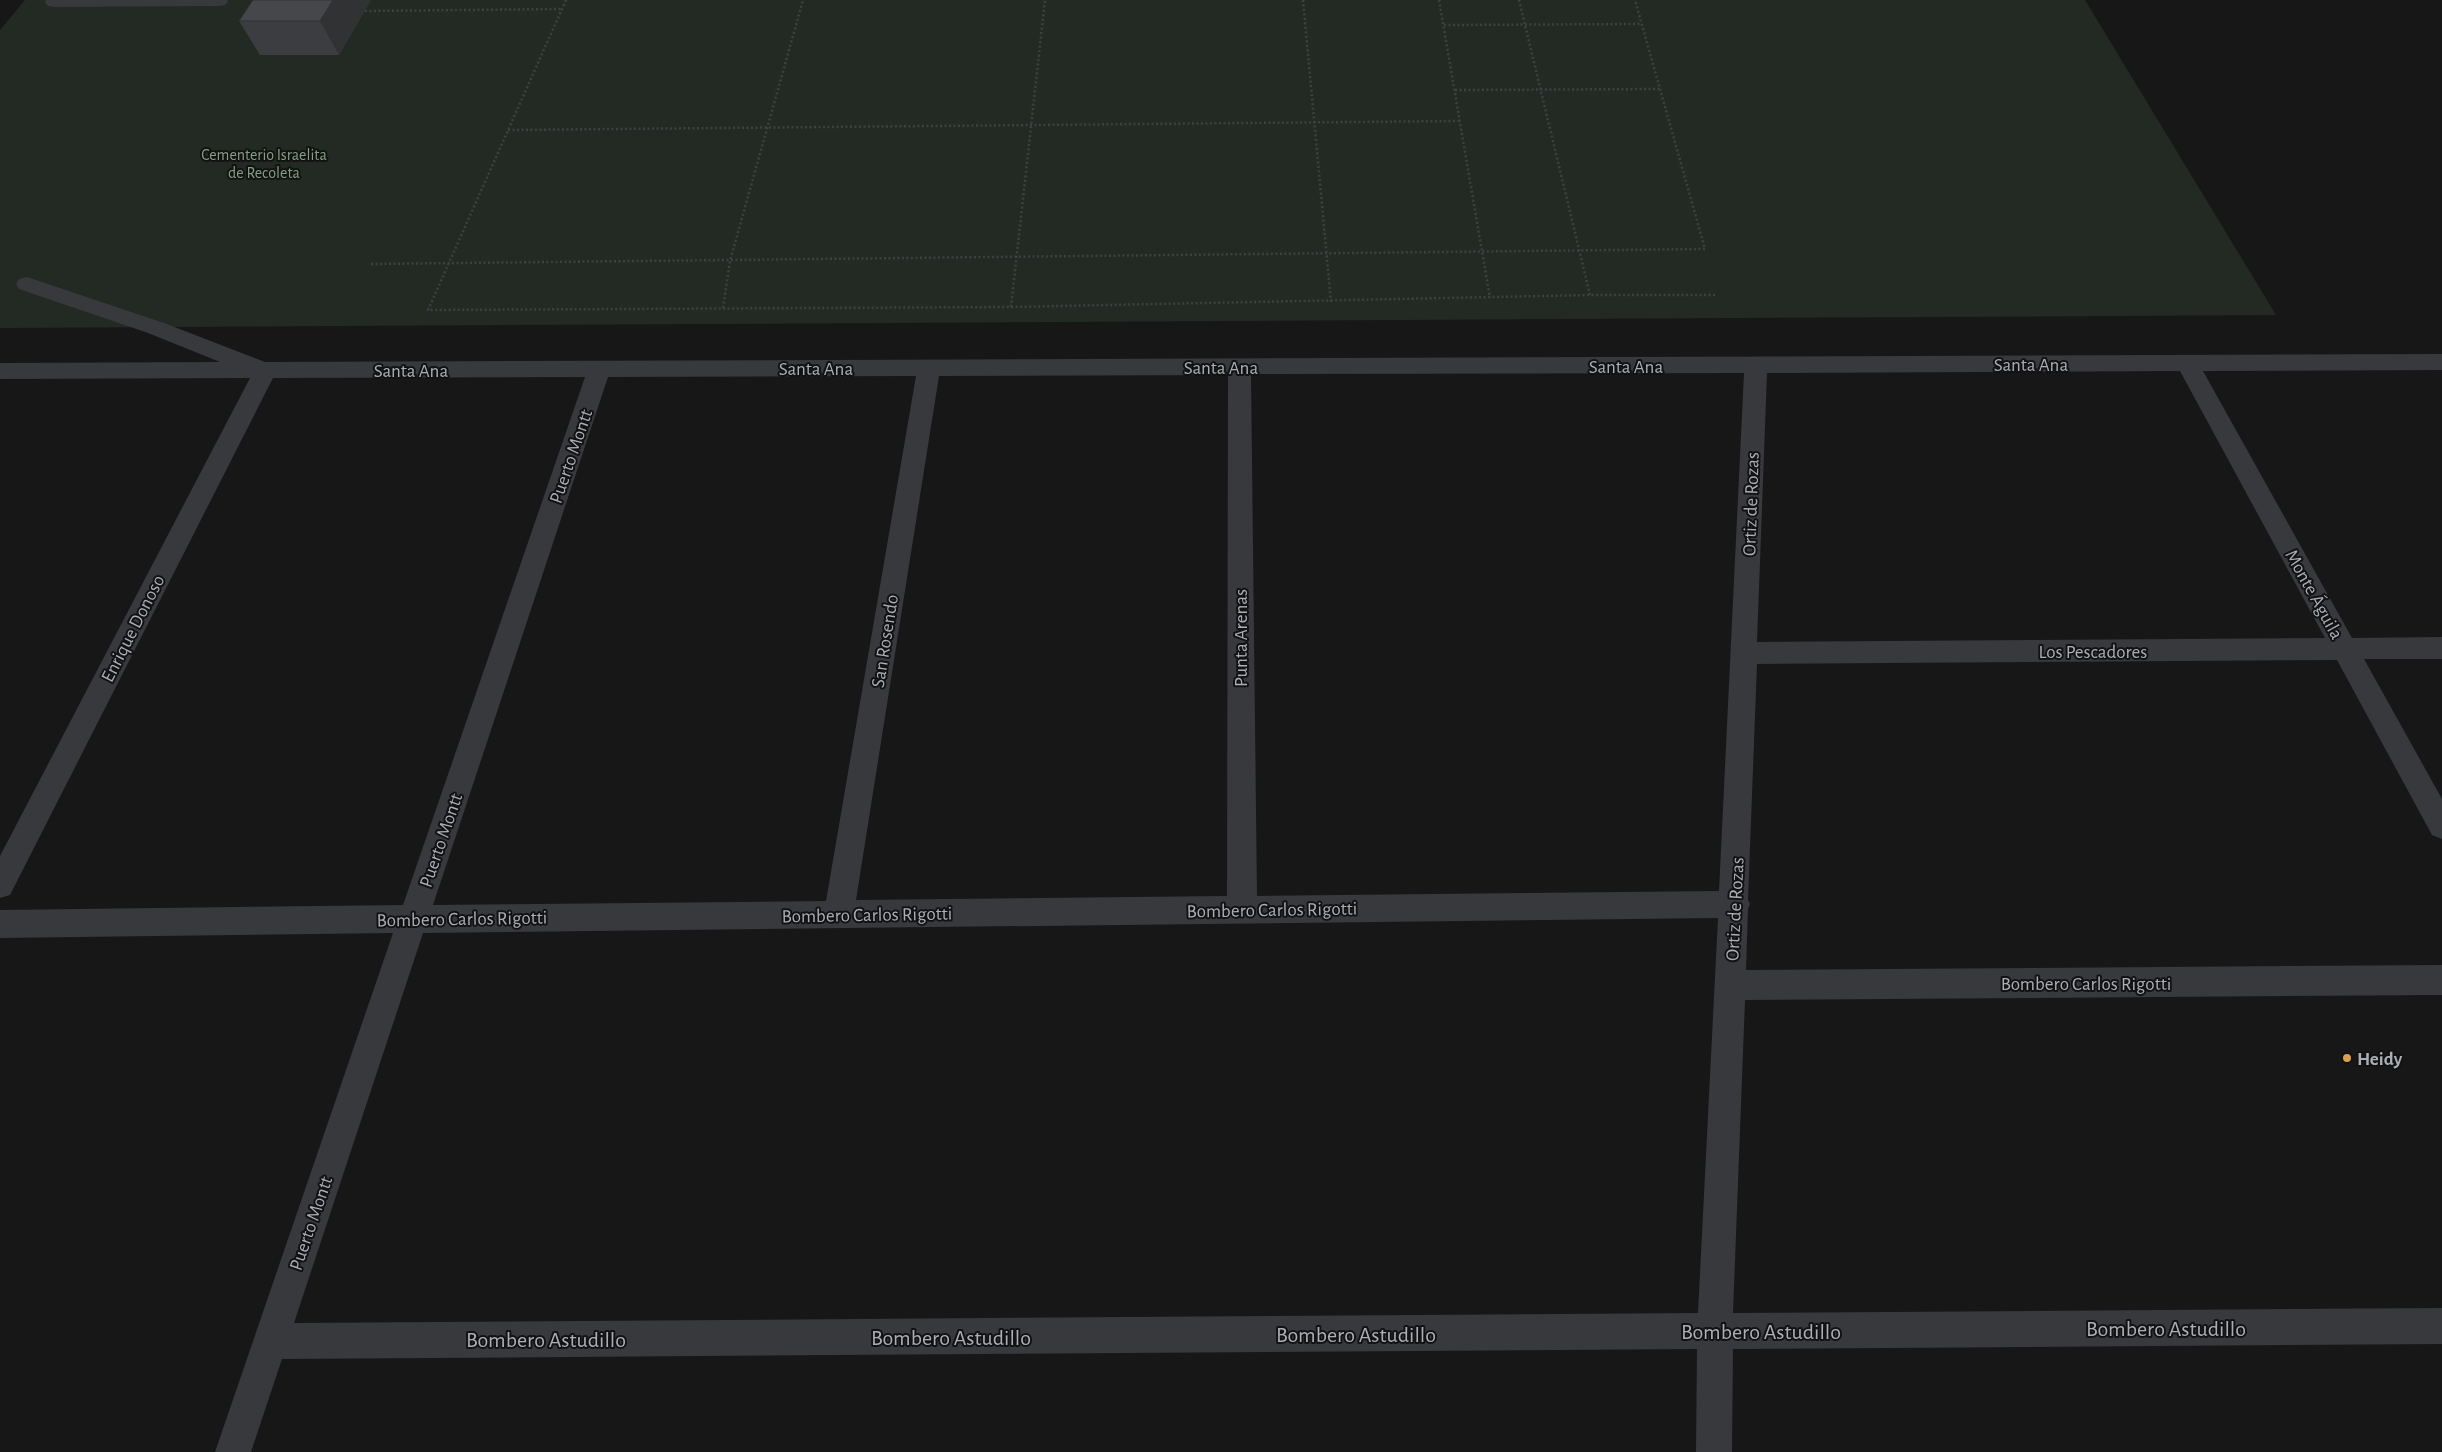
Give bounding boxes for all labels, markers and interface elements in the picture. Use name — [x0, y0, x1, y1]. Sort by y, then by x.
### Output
park label: Cementerio Israelita de Recoleta — [201, 147, 327, 181]
street label: Santa Ana — [1994, 356, 2068, 375]
street label: Santa Ana — [1589, 358, 1663, 377]
street label: Santa Ana — [1184, 359, 1258, 378]
street label: Santa Ana — [779, 360, 853, 379]
street label: Santa Ana — [374, 362, 448, 381]
street label: Puerto Montt — [546, 407, 596, 506]
street label: Ortiz de Rozas — [1740, 452, 1763, 556]
street label: Monte Águila — [2281, 546, 2348, 643]
street label: Enrique Donoso — [98, 572, 168, 685]
street label: Punta Arenas — [1232, 589, 1251, 687]
street label: San Rosendo — [869, 593, 902, 689]
street label: Los Pescadores — [2039, 643, 2147, 662]
street label: Puerto Montt — [416, 791, 466, 890]
street label: Ortiz de Rozas — [1723, 857, 1748, 962]
street label: Bombero Carlos Rigotti — [1187, 900, 1358, 921]
street label: Bombero Carlos Rigotti — [782, 905, 953, 926]
street label: Bombero Carlos Rigotti — [377, 909, 548, 930]
street label: Bombero Carlos Rigotti — [2001, 975, 2171, 994]
place label: Heidy — [2357, 1050, 2403, 1069]
marker: Heidy — [2341, 1052, 2353, 1064]
street label: Puerto Montt — [286, 1174, 336, 1273]
street label: Bombero Astudillo — [2086, 1318, 2246, 1340]
street label: Bombero Astudillo — [1681, 1321, 1841, 1343]
street label: Bombero Astudillo — [1276, 1324, 1436, 1346]
street label: Bombero Astudillo — [871, 1327, 1031, 1349]
street label: Bombero Astudillo — [466, 1329, 626, 1351]

